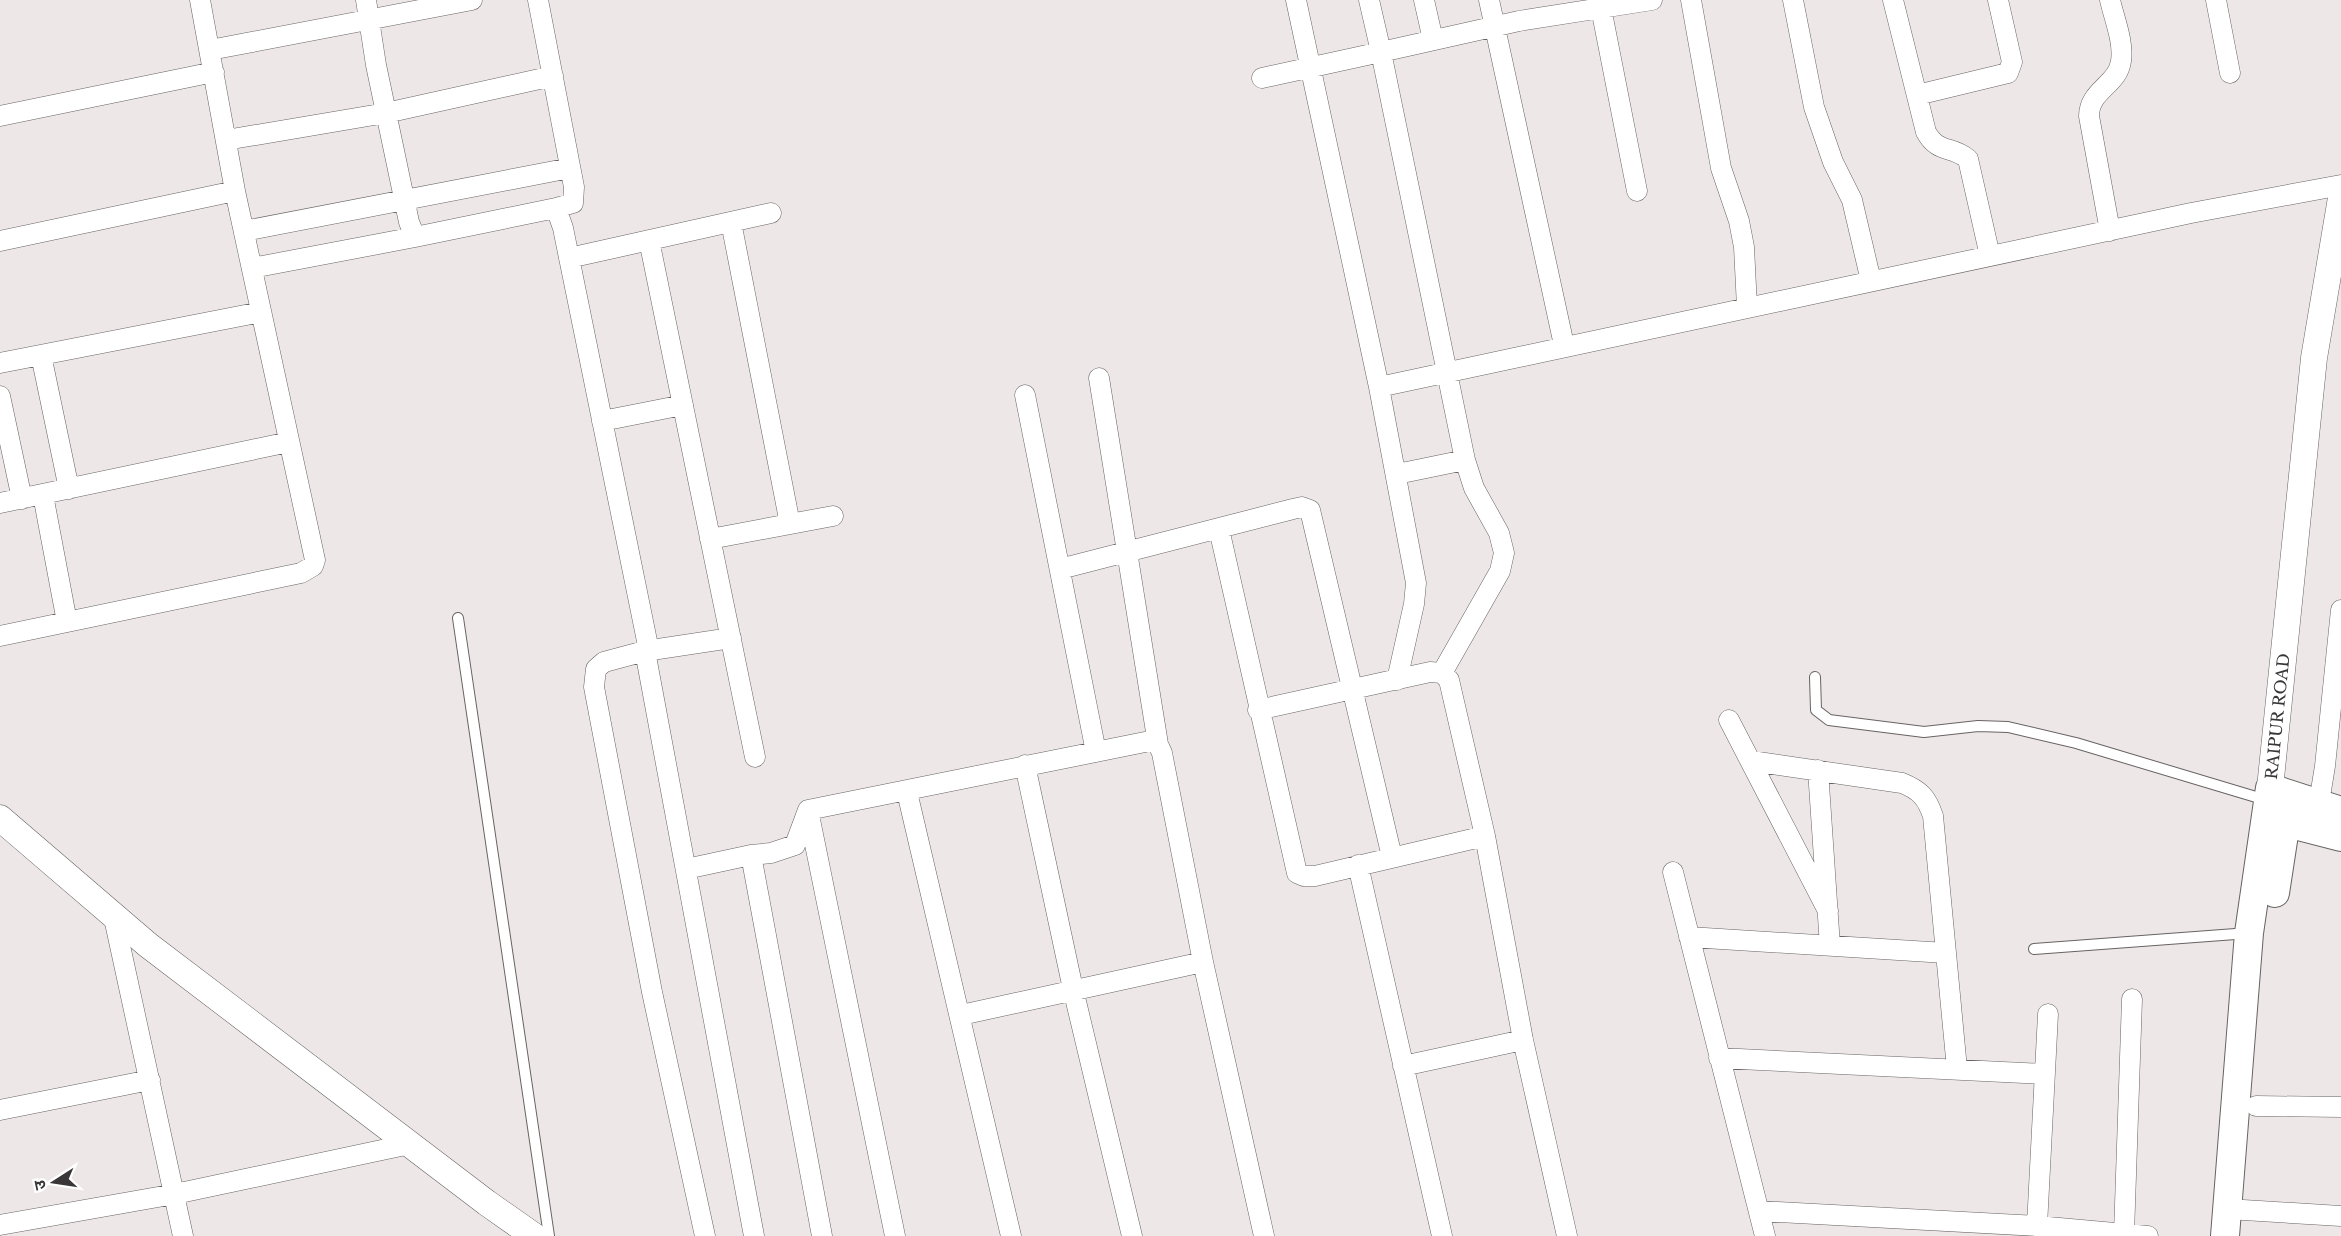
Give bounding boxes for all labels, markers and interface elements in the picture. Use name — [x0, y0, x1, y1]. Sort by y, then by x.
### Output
street label: RAIPUR ROAD — [2261, 652, 2294, 780]
north arrow — [24, 1152, 84, 1212]
text: उ — [28, 1178, 50, 1192]

